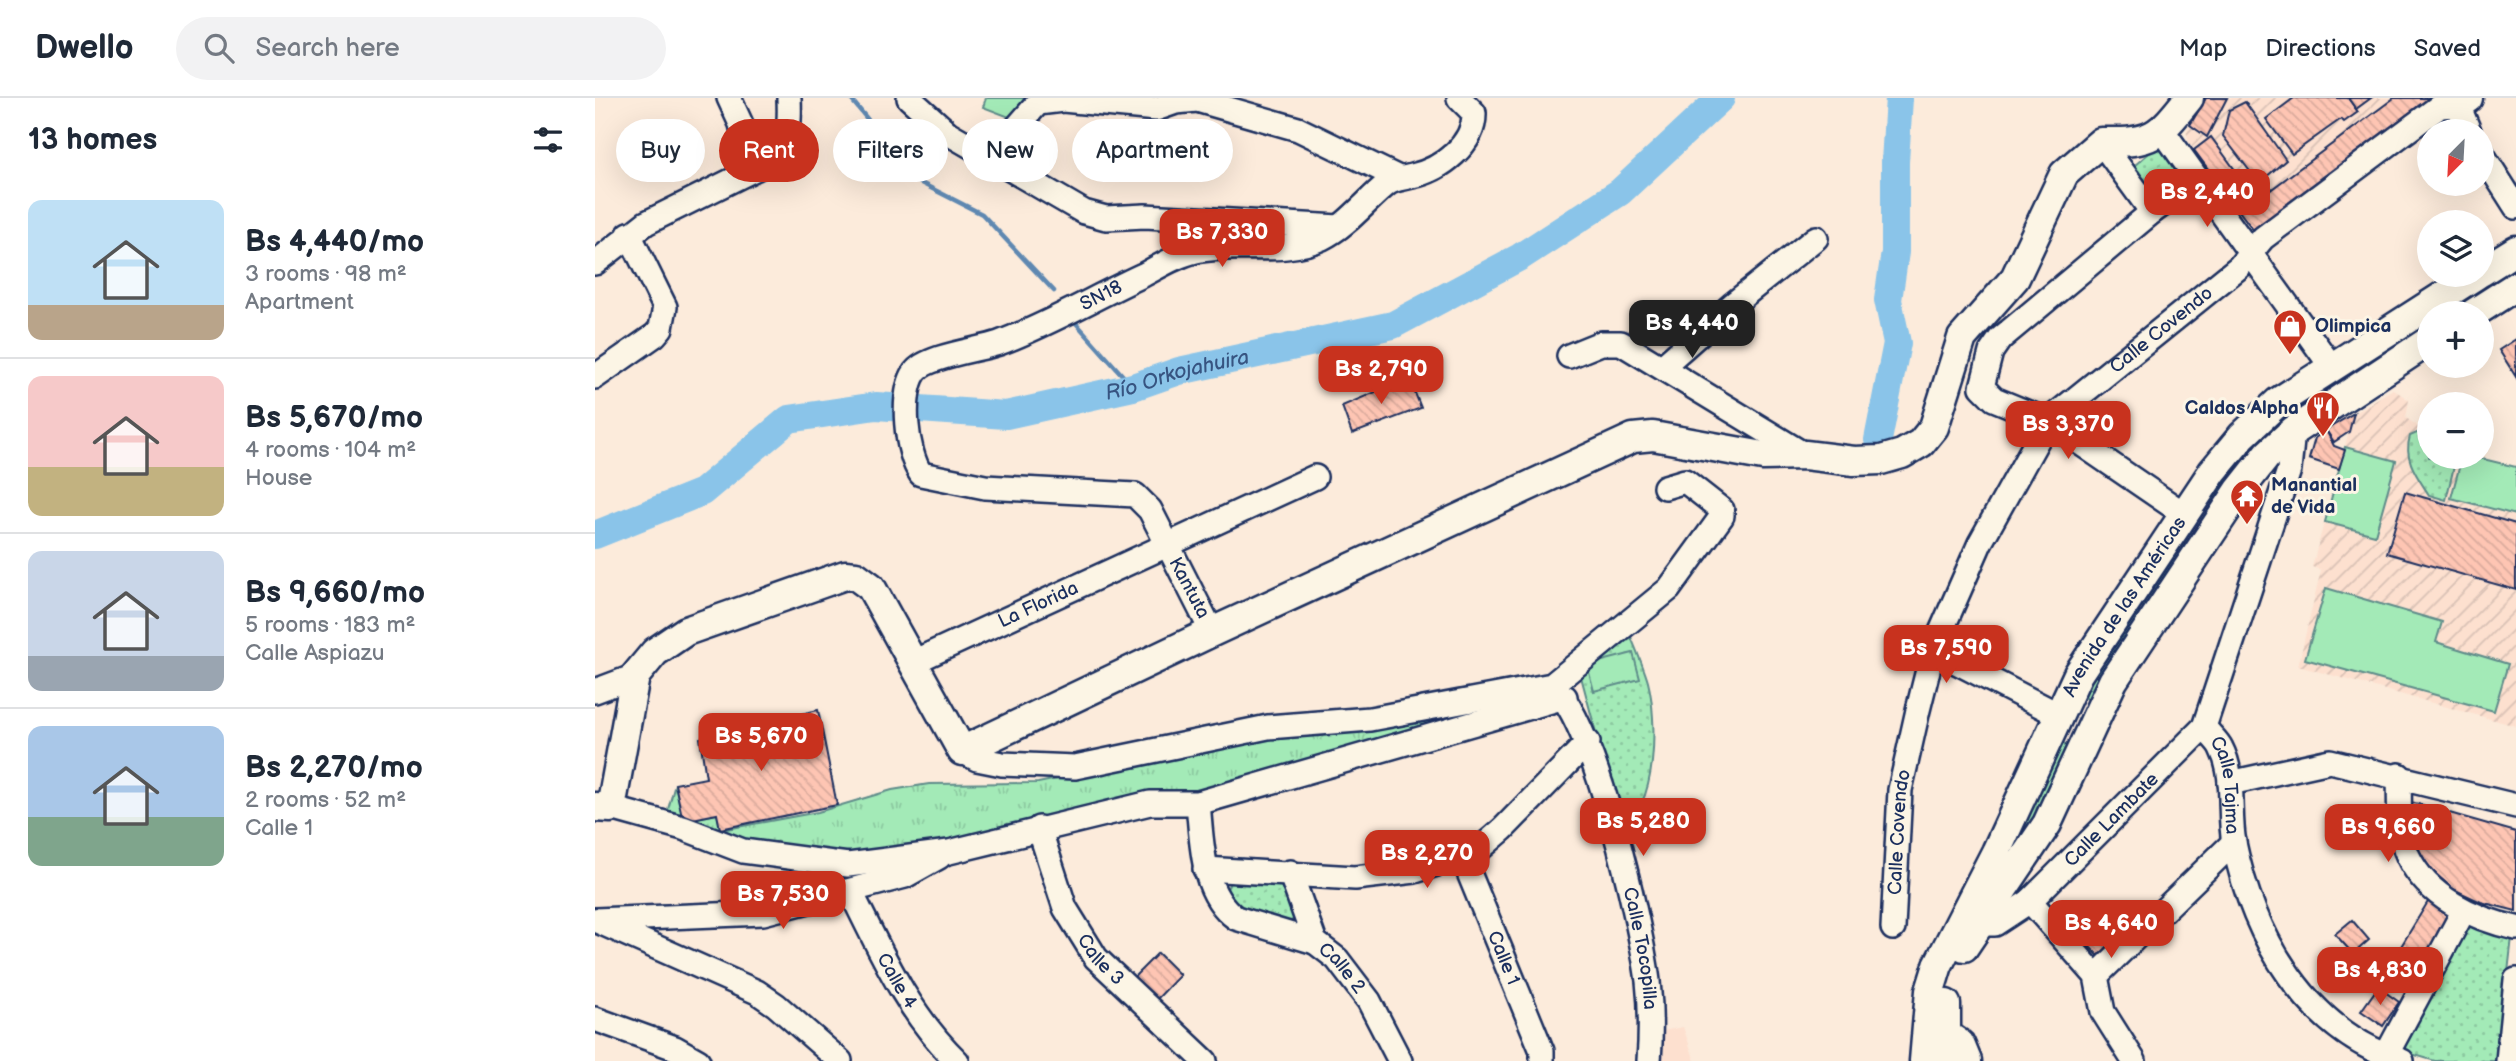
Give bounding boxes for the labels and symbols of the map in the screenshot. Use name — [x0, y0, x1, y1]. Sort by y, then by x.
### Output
north arrow — [2417, 119, 2494, 196]
pin: Bs 2,440 — [2135, 170, 2279, 229]
pin: Bs 7,330 — [1150, 209, 1294, 269]
street label: SN18 — [1076, 275, 1126, 316]
street label: Calle Covendo — [2105, 281, 2217, 378]
pin: Bs 4,440 — [1620, 300, 1764, 360]
shop icon: Olimpica — [2271, 307, 2309, 356]
place label: Olimpica — [2315, 315, 2391, 338]
water label: Río Orkojahuira — [1103, 344, 1251, 405]
pin: Bs 2,790 — [1309, 346, 1453, 406]
restaurant icon: Caldos Alpha — [2304, 389, 2342, 438]
place label: Caldos Alpha — [2185, 397, 2299, 420]
pin: Bs 3,370 — [1996, 402, 2140, 461]
place label: Manantial de Vida — [2271, 474, 2357, 519]
temple icon: Manantial de Vida — [2228, 477, 2266, 526]
street label: Avenida de las Américas — [2058, 512, 2191, 700]
street label: Kantuta — [1163, 554, 1215, 622]
street label: La Florida — [995, 576, 1082, 633]
pin: Bs 7,590 — [1874, 626, 2018, 685]
pin: Bs 5,670 — [689, 714, 833, 773]
street label: Calle Tajma — [2205, 731, 2244, 835]
street label: Calle Covendo — [1883, 767, 1916, 896]
street label: Calle Lambate — [2059, 768, 2163, 872]
pin: Bs 5,280 — [1571, 798, 1715, 858]
pin: Bs 9,660 — [2316, 804, 2460, 864]
pin: Bs 2,270 — [1355, 830, 1499, 890]
pin: Bs 7,530 — [711, 872, 855, 931]
street label: Calle Tocopilla — [1618, 885, 1662, 1010]
pin: Bs 4,640 — [2039, 900, 2183, 960]
street label: Calle 1 — [1482, 927, 1525, 988]
street label: Calle 3 — [1072, 930, 1129, 990]
street label: Calle 2 — [1314, 938, 1371, 998]
pin: Bs 4,830 — [2308, 948, 2452, 1007]
street label: Calle 4 — [872, 949, 922, 1013]

